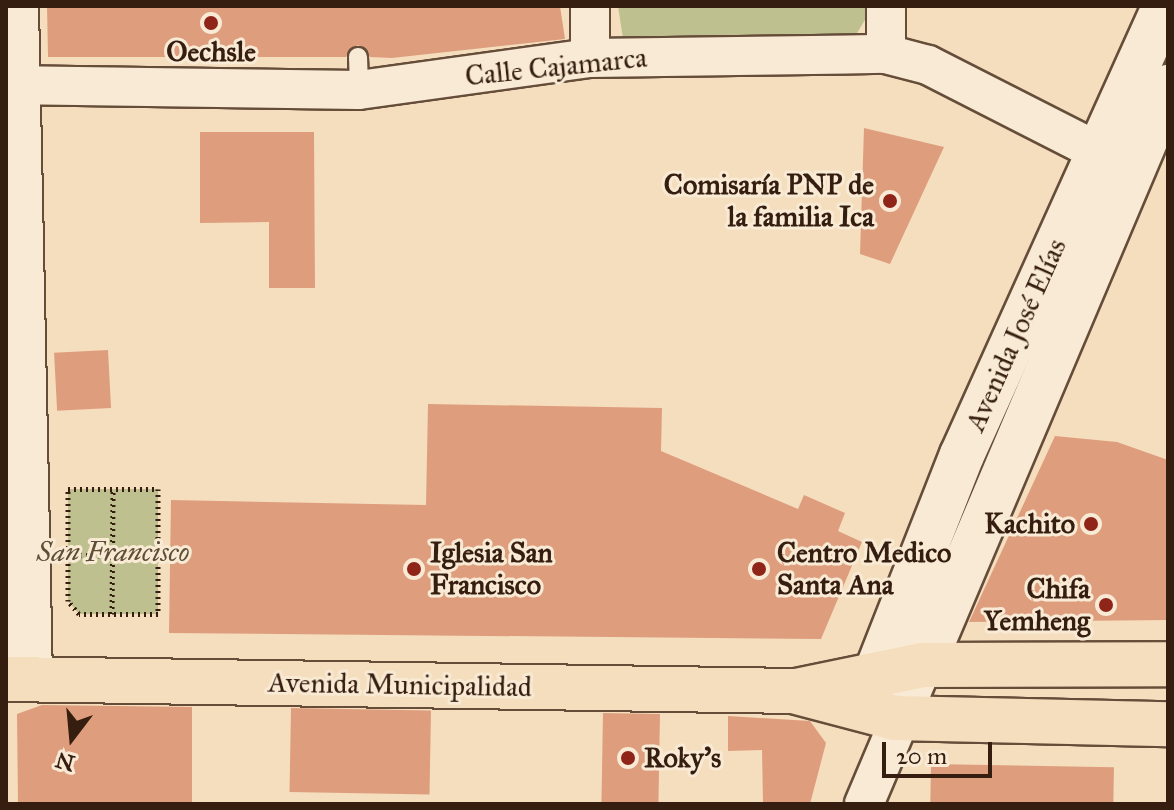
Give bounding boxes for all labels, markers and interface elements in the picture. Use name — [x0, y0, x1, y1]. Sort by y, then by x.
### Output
marker: Oechsle — [202, 14, 220, 32]
place label: Oechsle — [166, 35, 256, 69]
street label: Calle Cajamarca — [463, 41, 649, 93]
place label: Comisaría PNP de la familia Ica — [664, 168, 874, 234]
marker: Comisaría PNP de la familia Ica — [881, 192, 899, 210]
street label: Avenida José Elías — [958, 233, 1074, 437]
place label: Kachito — [984, 507, 1075, 541]
marker: Kachito — [1082, 515, 1100, 533]
park label: San Francisco — [37, 535, 189, 569]
place label: Iglesia San Francisco — [430, 536, 553, 602]
place label: Centro Medico Santa Ana — [777, 536, 951, 602]
marker: Centro Medico Santa Ana — [748, 558, 770, 580]
marker: Iglesia San Francisco — [405, 560, 423, 578]
place label: Chifa Yemheng — [984, 572, 1090, 638]
marker: Chifa Yemheng — [1097, 596, 1115, 614]
street label: Avenida Municipalidad — [268, 666, 532, 704]
north arrow — [32, 698, 112, 778]
scale bar — [886, 726, 996, 776]
place label: Roky's — [644, 741, 721, 775]
text: 20 m — [896, 741, 947, 771]
text: N — [53, 746, 78, 777]
marker: Roky's — [619, 749, 637, 767]

